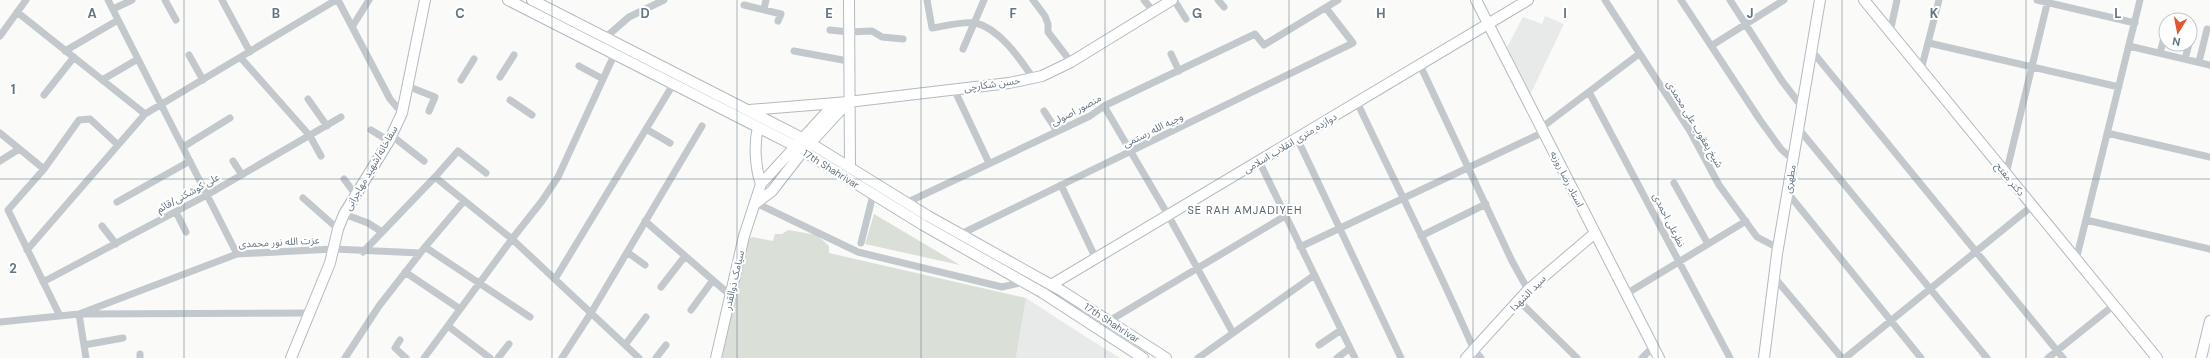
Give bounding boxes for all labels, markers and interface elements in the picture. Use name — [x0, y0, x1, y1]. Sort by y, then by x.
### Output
text: A — [87, 5, 97, 22]
text: B — [272, 5, 280, 22]
text: C — [455, 5, 465, 22]
text: D — [640, 5, 650, 22]
text: E — [825, 5, 833, 22]
text: F — [1009, 5, 1017, 22]
text: G — [1192, 5, 1202, 22]
text: H — [1376, 5, 1386, 22]
text: I — [1563, 5, 1567, 22]
text: J — [1746, 5, 1754, 22]
text: K — [1930, 5, 1939, 22]
text: L — [2114, 5, 2122, 22]
north arrow — [2158, 12, 2198, 52]
text: N — [2171, 34, 2181, 49]
street label: حسن شکارچی — [963, 74, 1021, 94]
street label: شیخ یعقوب علی محمدی — [1663, 78, 1726, 171]
text: 1 — [11, 81, 15, 98]
street label: منصور اصولی — [1049, 91, 1103, 129]
street label: وجیه الله رستمی — [1121, 110, 1185, 150]
street label: دوازده متری انقلاب اسلامی — [1241, 110, 1339, 176]
street label: سقاخانه/شهید مهاجرانی — [341, 123, 401, 213]
street label: 17th Shahrivar — [801, 147, 862, 192]
street label: استاد رضا روزبه — [1547, 149, 1587, 209]
street label: دکتر مفتح — [1992, 159, 2028, 199]
street label: مطهری — [1781, 164, 1799, 194]
street label: علی کوشکنی/قائم — [154, 170, 222, 217]
street label: نظرعلی احمدی — [1650, 191, 1688, 249]
district label: SE RAH AMJADIYEH — [1187, 203, 1303, 217]
street label: عزت الله نور محمدی — [238, 233, 320, 251]
street label: سیامک ذوالقدر — [721, 249, 747, 312]
text: 2 — [9, 260, 17, 277]
street label: سید الشهدا — [1507, 272, 1549, 314]
street label: 17th Shahrivar — [1082, 300, 1143, 346]

